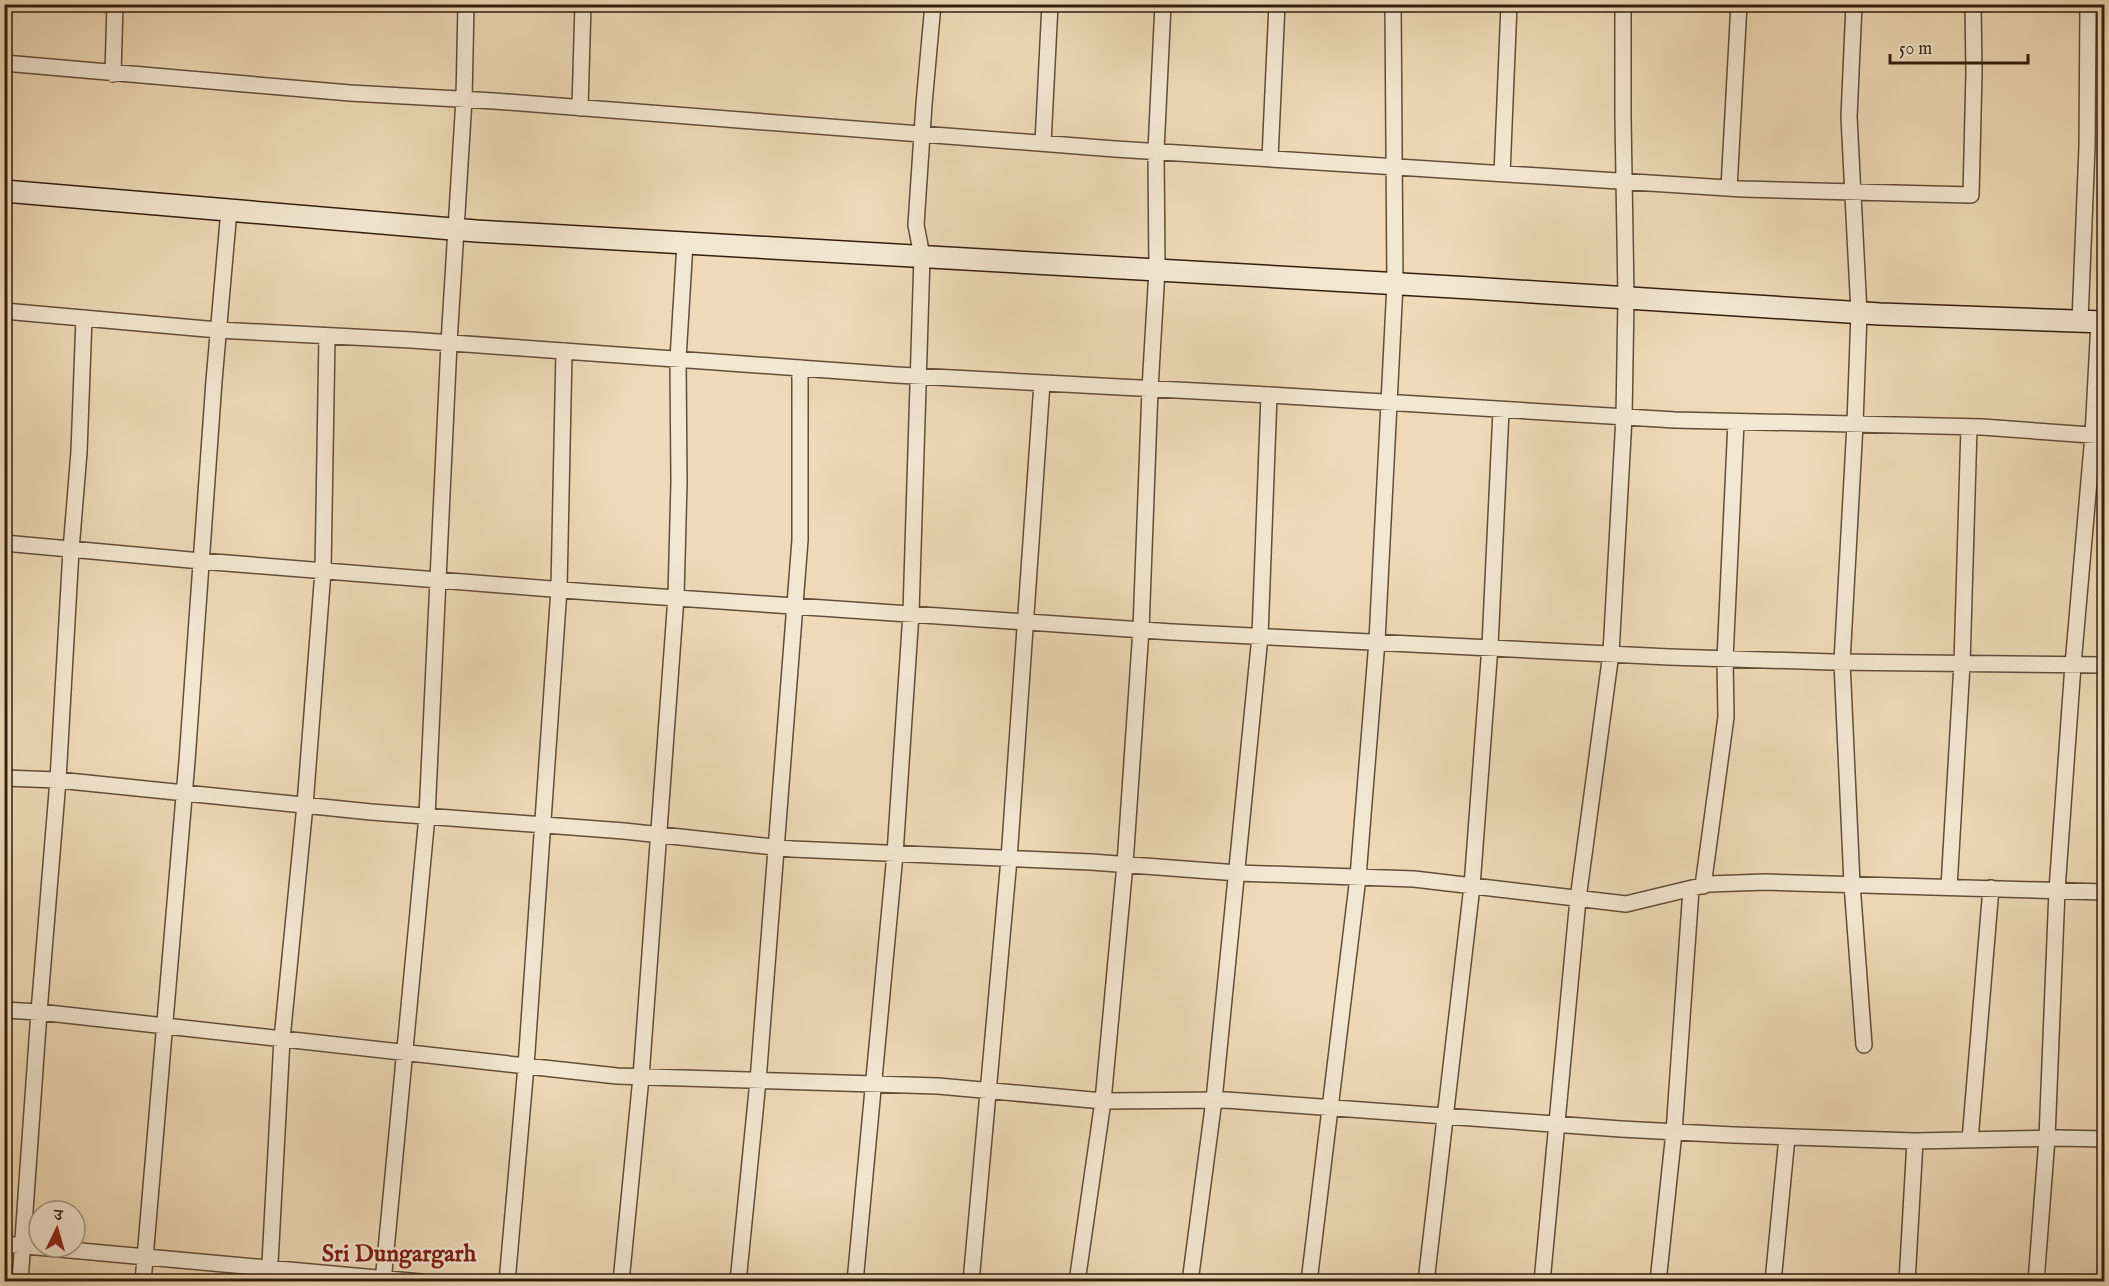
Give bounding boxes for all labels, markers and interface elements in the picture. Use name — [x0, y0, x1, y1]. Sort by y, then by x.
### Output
scale bar — [1890, 27, 2028, 65]
text: 50 m — [1899, 38, 1932, 61]
north arrow — [27, 1199, 87, 1259]
text: उ — [52, 1206, 65, 1227]
district label: Sri Dungargarh — [322, 1239, 476, 1270]

